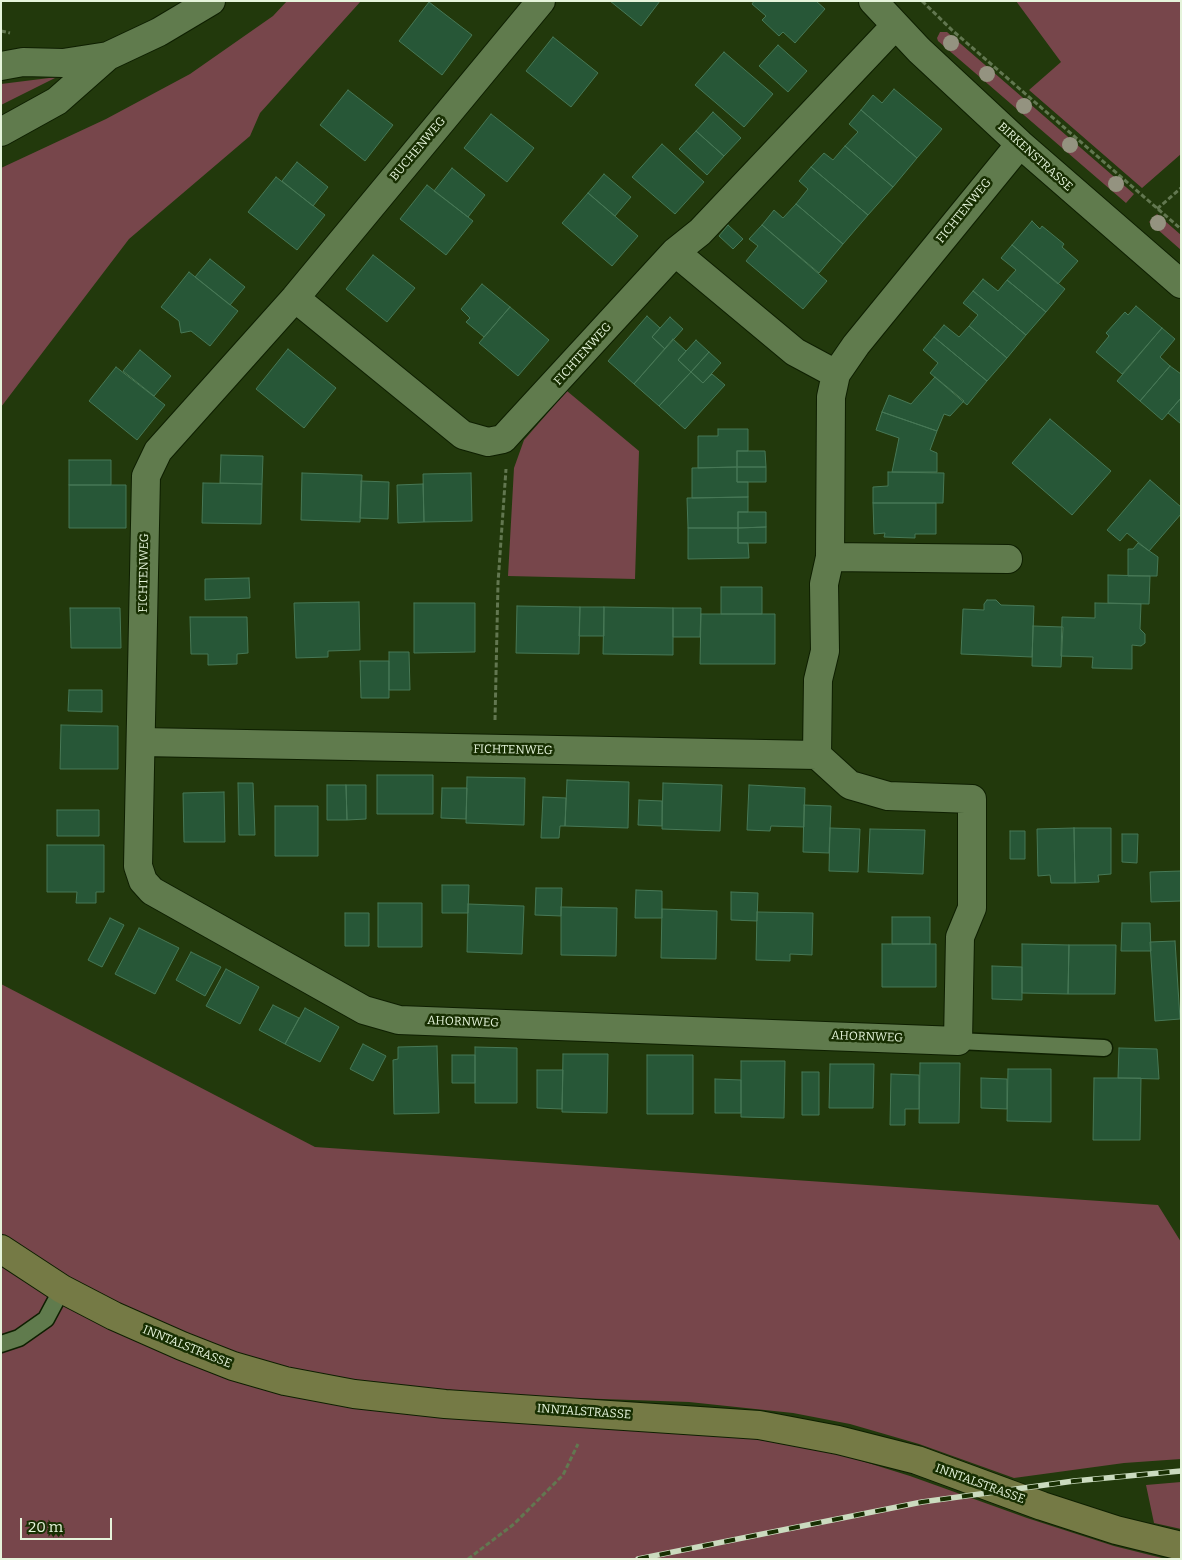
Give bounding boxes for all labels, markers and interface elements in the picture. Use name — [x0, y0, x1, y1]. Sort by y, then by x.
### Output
street label: BUCHENWEG — [387, 114, 449, 184]
street label: BIRKENSTRASSE — [995, 120, 1075, 194]
street label: FICHTENWEG — [933, 176, 995, 246]
street label: FICHTENWEG — [551, 320, 615, 388]
street label: FICHTENWEG — [136, 533, 152, 613]
street label: FICHTENWEG — [473, 742, 553, 758]
street label: AHORNWEG — [427, 1014, 499, 1030]
street label: AHORNWEG — [831, 1029, 903, 1045]
street label: INNTALSTRASSE — [141, 1323, 233, 1371]
street label: INNTALSTRASSE — [536, 1402, 632, 1422]
street label: INNTALSTRASSE — [933, 1461, 1027, 1507]
scale bar — [22, 1508, 115, 1540]
text: 20 m — [28, 1518, 63, 1536]

